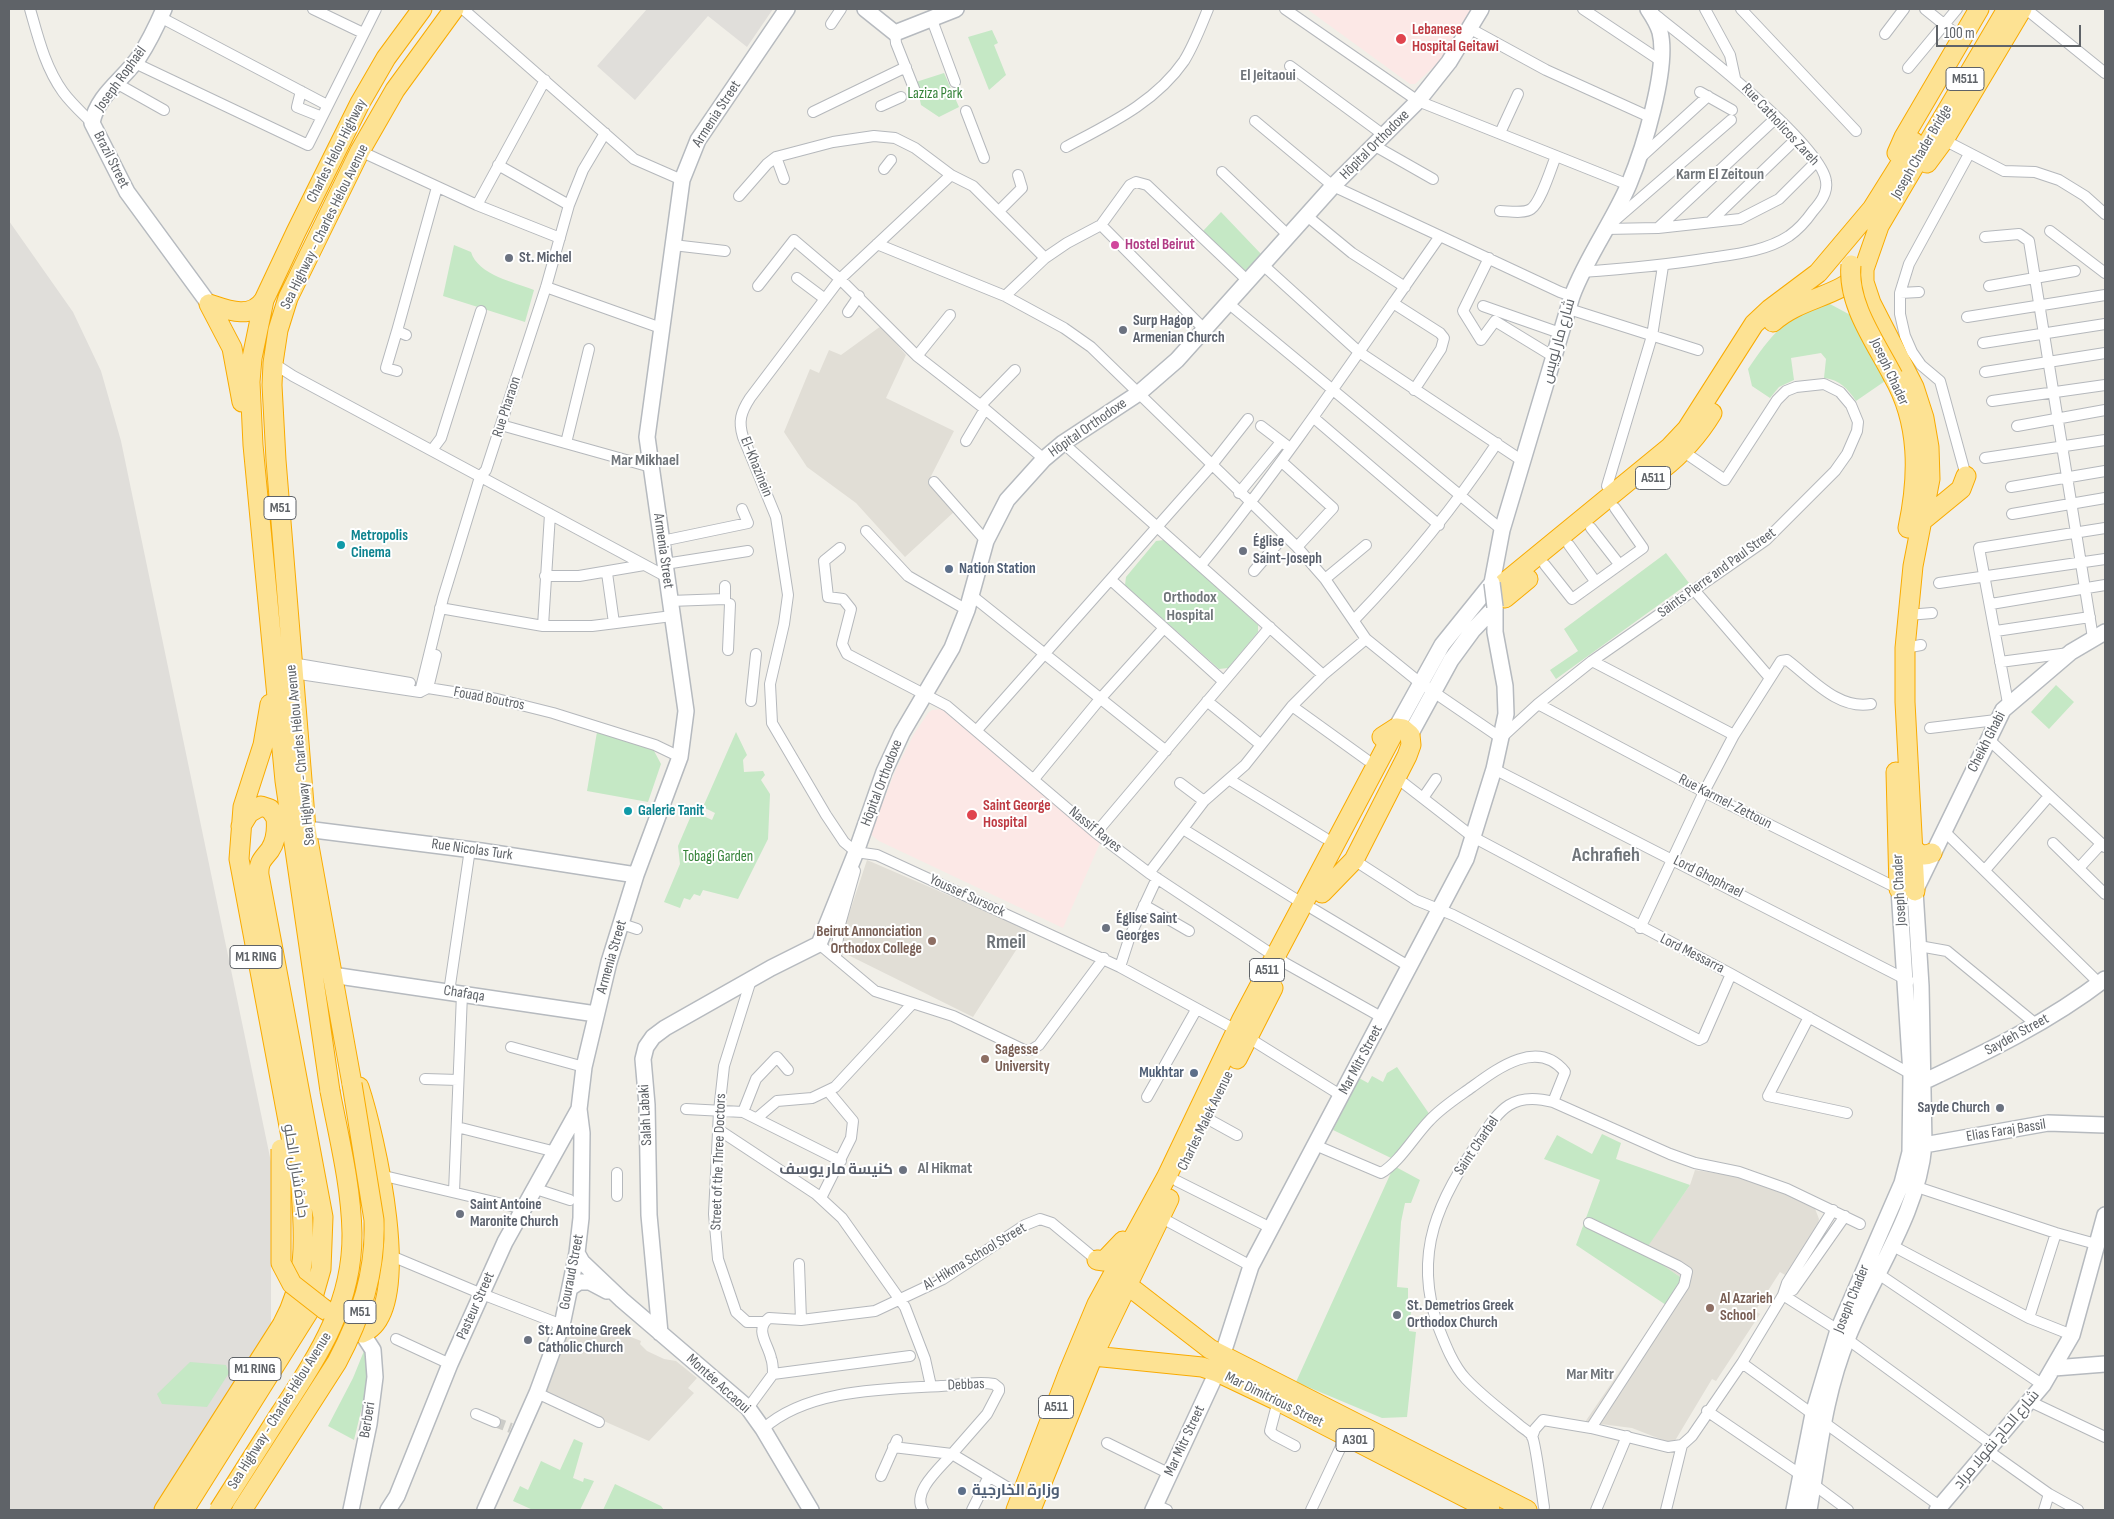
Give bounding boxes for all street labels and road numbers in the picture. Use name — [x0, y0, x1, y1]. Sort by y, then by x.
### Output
street label: Joseph Rophaël — [91, 43, 151, 115]
road number: M511 — [1946, 68, 1984, 90]
street label: Armenia Street — [689, 77, 745, 151]
street label: Rue Catholicos Zareh — [1737, 80, 1823, 170]
street label: Charles Helou Highway — [303, 96, 371, 206]
street label: Joseph Chader Bridge — [1888, 102, 1956, 202]
street label: Hôpital Orthodoxe — [1336, 106, 1414, 184]
street label: Brazil Street — [89, 129, 133, 191]
street label: Sea Highway - Charles Hélou Avenue — [277, 141, 373, 313]
street label: شارع مار لويس — [1538, 297, 1580, 385]
street label: Joseph Chader — [1866, 336, 1912, 408]
street label: Rue Pharaon — [489, 374, 525, 440]
street label: Hôpital Orthodoxe — [1046, 394, 1130, 462]
street label: El-Khazinein — [736, 434, 776, 500]
road number: A511 — [1636, 466, 1670, 489]
road number: M51 — [264, 496, 296, 520]
street label: Armenia Street — [649, 512, 677, 590]
street label: Saints Pierre and Paul Street — [1654, 524, 1780, 622]
street label: Sea Highway - Charles Hélou Avenue — [283, 664, 319, 846]
street label: Fouad Boutros — [452, 683, 526, 715]
street label: Cheikh Ghabi — [1964, 709, 2010, 775]
street label: Hôpital Orthodoxe — [857, 737, 907, 829]
street label: Rue Karmel-Zettoun — [1675, 771, 1775, 833]
street label: Nassif Rayes — [1065, 803, 1125, 857]
street label: Rue Nicolas Turk — [430, 835, 514, 865]
street label: Lord Ghophrael — [1670, 852, 1746, 902]
street label: Joseph Chader — [1889, 854, 1911, 926]
street label: Youssef Sursock — [926, 871, 1008, 921]
street label: Armenia Street — [593, 918, 631, 996]
street label: Lord Messarra — [1657, 930, 1727, 978]
road number: M1 RING — [230, 946, 282, 969]
road number: A511 — [1250, 958, 1284, 982]
street label: Chafaqa — [442, 982, 486, 1006]
street label: Saydeh Street — [1982, 1010, 2052, 1060]
street label: Mar Mitr Street — [1335, 1022, 1387, 1098]
street label: Charles Malek Avenue — [1174, 1068, 1238, 1174]
street label: Salah Labaki — [635, 1084, 657, 1146]
street label: Street of the Three Doctors — [708, 1093, 730, 1231]
street label: Saint Charbel — [1451, 1113, 1503, 1179]
street label: Elias Faraj Bassil — [1965, 1116, 2047, 1146]
street label: جادة شارل الحلو — [279, 1123, 311, 1219]
street label: Al-Hikma School Street — [920, 1219, 1030, 1295]
street label: Gouraud Street — [556, 1233, 588, 1311]
street label: Joseph Chader — [1830, 1262, 1874, 1336]
street label: Pasteur Street — [453, 1269, 499, 1343]
road number: M51 — [344, 1300, 376, 1324]
street label: Sea Highway - Charles Hélou Avenue — [224, 1329, 336, 1493]
street label: Montée Accaoui — [682, 1351, 754, 1417]
road number: M1 RING — [229, 1358, 281, 1380]
street label: Mar Dimitrious Street — [1222, 1368, 1326, 1432]
street label: Debbas — [947, 1375, 985, 1395]
street label: شارع الحاج نقولا مراد — [1950, 1387, 2044, 1493]
road number: A511 — [1038, 1395, 1074, 1418]
street label: Berberi — [356, 1401, 380, 1439]
street label: Mar Mitr Street — [1161, 1403, 1209, 1479]
road number: A301 — [1336, 1428, 1374, 1452]

